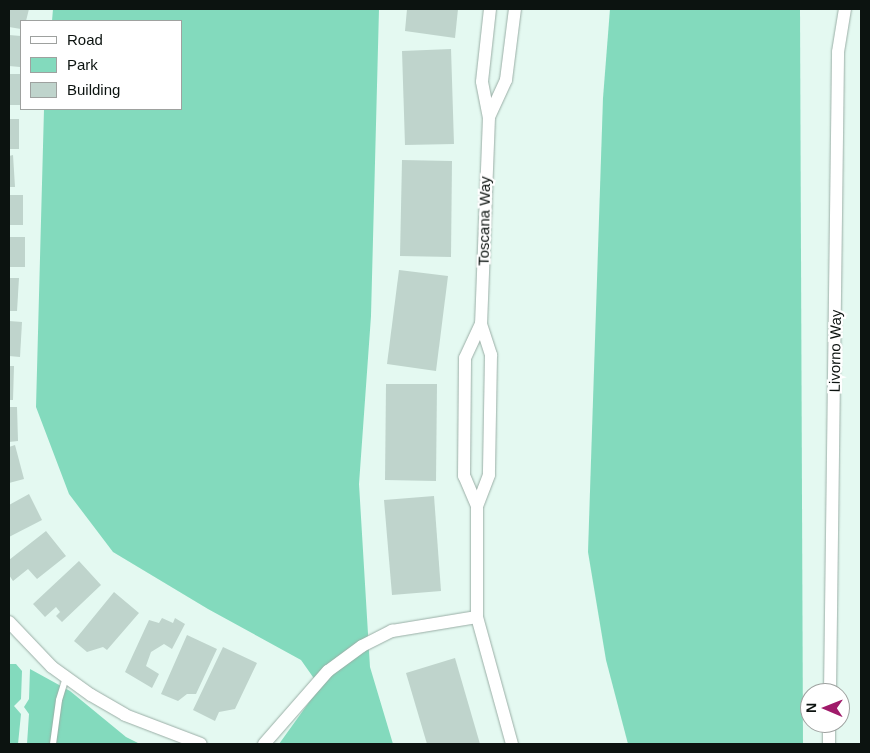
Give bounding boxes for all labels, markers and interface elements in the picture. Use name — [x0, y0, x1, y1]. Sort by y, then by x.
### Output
legend — [20, 20, 182, 110]
text: Road — [67, 31, 103, 48]
text: Park — [67, 56, 98, 73]
text: Building — [67, 81, 120, 98]
street label: Toscana Way — [474, 176, 494, 266]
street label: Livorno Way — [825, 309, 845, 393]
north arrow — [800, 683, 850, 733]
text: N — [803, 703, 819, 713]

